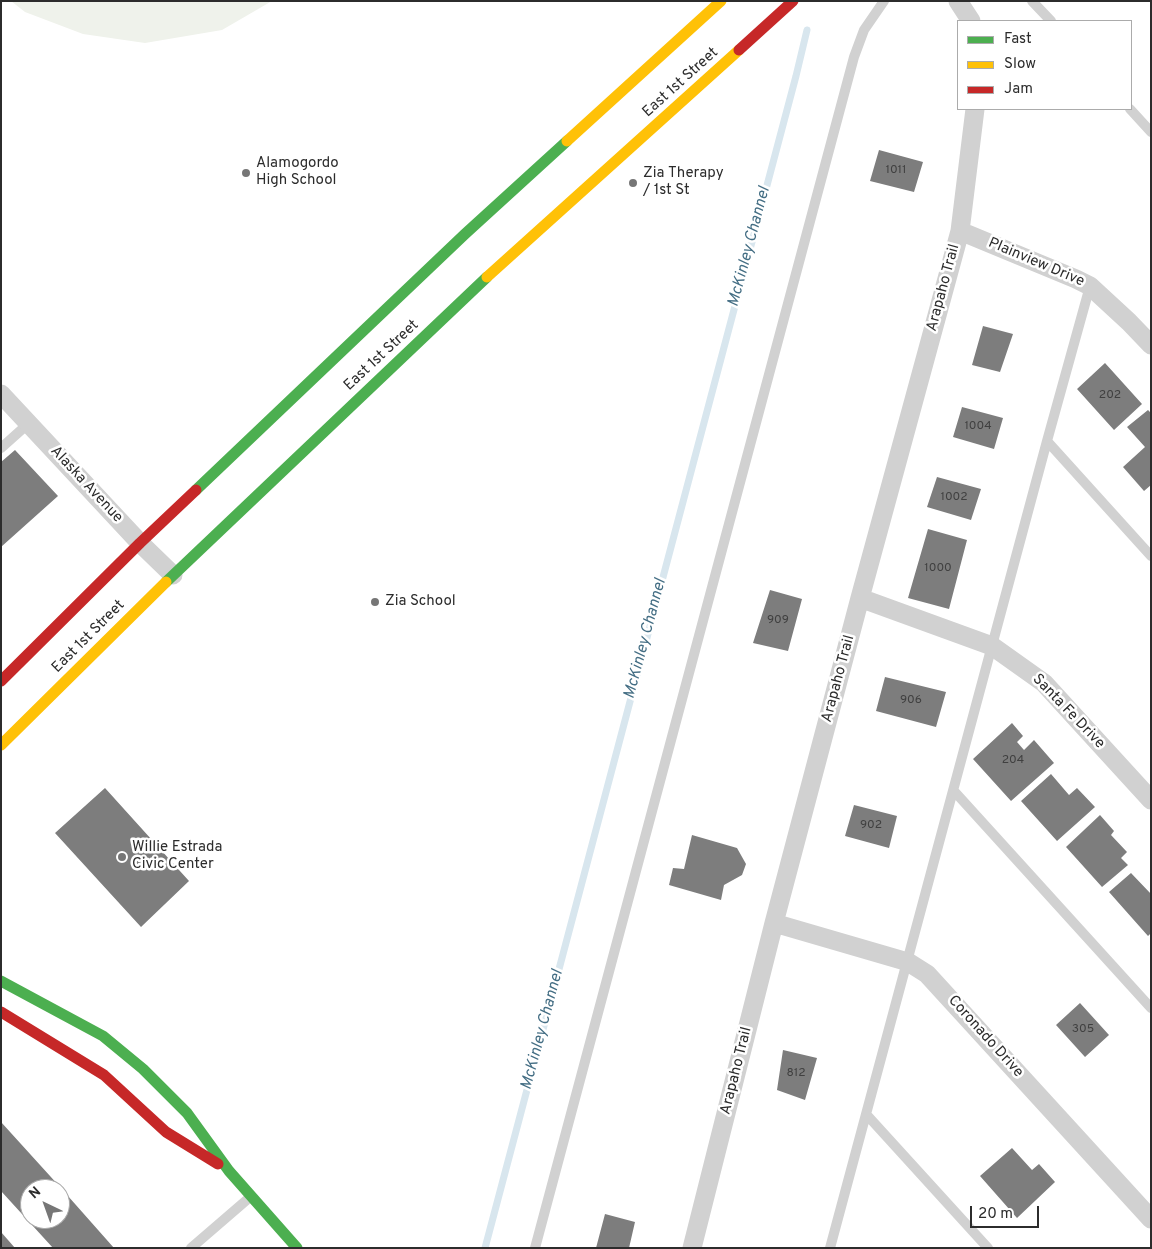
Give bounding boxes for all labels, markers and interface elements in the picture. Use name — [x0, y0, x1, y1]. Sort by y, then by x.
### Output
legend — [957, 20, 1132, 110]
text: Fast — [1004, 30, 1032, 49]
street label: East 1st Street — [639, 44, 723, 122]
text: Slow — [1004, 55, 1036, 74]
text: Jam — [1004, 80, 1033, 99]
place label: Alamogordo High School — [256, 155, 339, 190]
house number: 1011 — [885, 164, 907, 178]
place label: Zia Therapy / 1st St — [643, 165, 724, 200]
marker: Alamogordo High School — [240, 167, 252, 179]
marker: Zia Therapy / 1st St — [627, 177, 639, 189]
water label: McKinley Channel — [725, 185, 775, 309]
street label: Plainview Drive — [985, 235, 1087, 291]
street label: Arapaho Trail — [924, 242, 964, 334]
street label: East 1st Street — [341, 317, 423, 395]
house number: 202 — [1099, 389, 1121, 403]
house number: 1004 — [964, 420, 992, 434]
street label: Alaska Avenue — [46, 443, 126, 527]
house number: 1002 — [940, 491, 968, 505]
house number: 1000 — [924, 562, 952, 576]
water label: McKinley Channel — [621, 577, 671, 701]
place label: Zia School — [385, 593, 456, 611]
marker: Zia School — [369, 596, 381, 608]
street label: East 1st Street — [49, 597, 129, 677]
house number: 909 — [767, 614, 789, 628]
street label: Arapaho Trail — [819, 633, 859, 725]
street label: Santa Fe Drive — [1028, 671, 1108, 753]
house number: 906 — [900, 694, 922, 708]
house number: 204 — [1002, 754, 1024, 768]
house number: 902 — [860, 819, 882, 833]
place label: Willie Estrada Civic Center — [132, 839, 222, 874]
marker: Willie Estrada Civic Center — [116, 851, 128, 863]
water label: McKinley Channel — [518, 968, 568, 1092]
street label: Coronado Drive — [943, 992, 1027, 1082]
house number: 305 — [1072, 1023, 1094, 1037]
street label: Arapaho Trail — [717, 1025, 757, 1117]
house number: 812 — [786, 1067, 806, 1081]
north arrow — [20, 1179, 70, 1229]
text: N — [26, 1184, 45, 1203]
scale bar — [972, 1196, 1041, 1228]
text: 20 m — [978, 1205, 1013, 1224]

